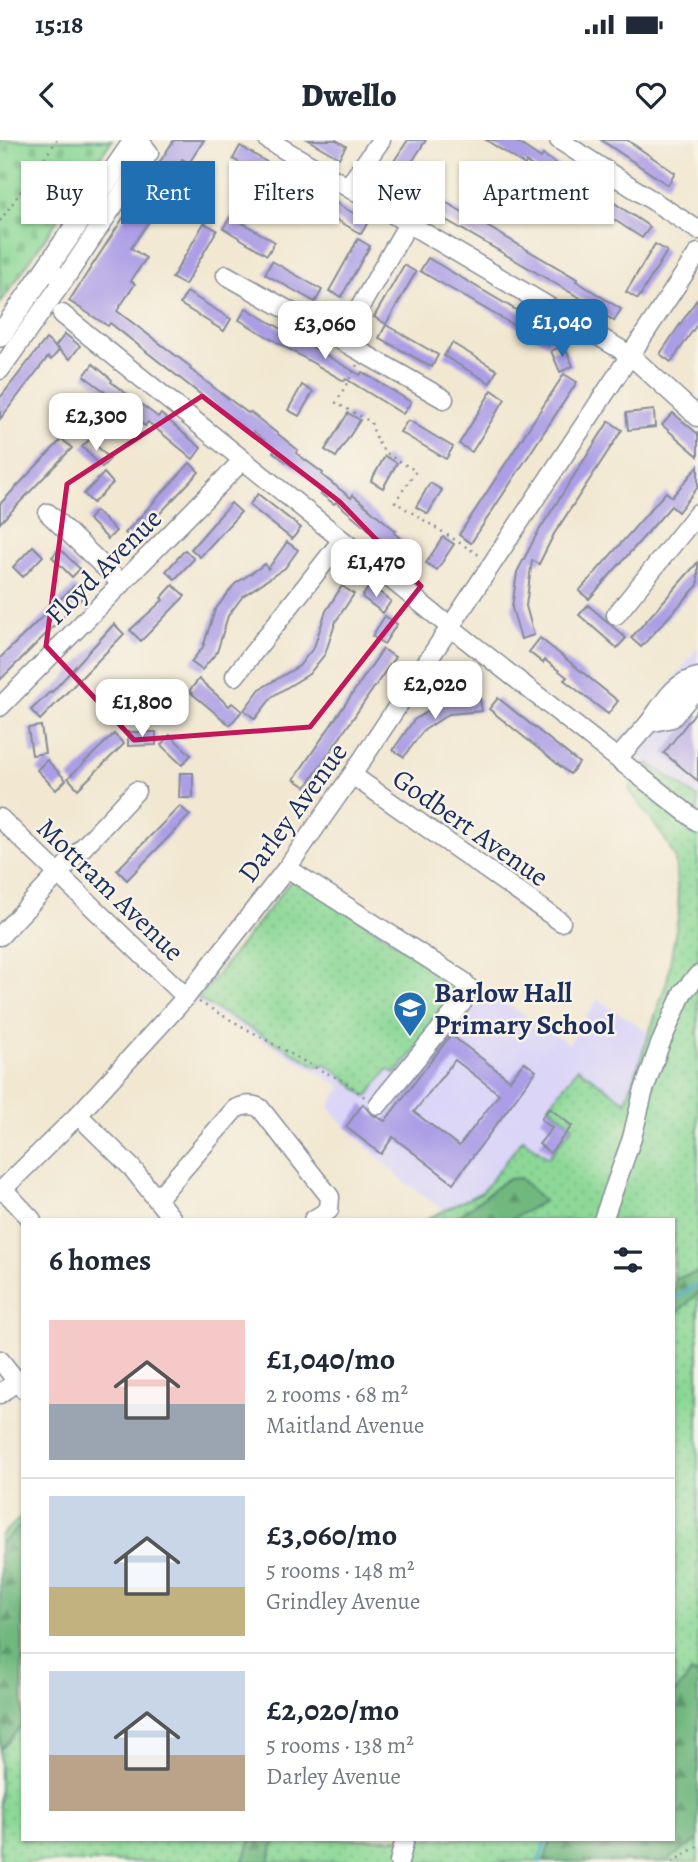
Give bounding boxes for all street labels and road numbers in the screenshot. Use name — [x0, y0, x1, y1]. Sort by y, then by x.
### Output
street label: Floyd Avenue — [37, 500, 170, 633]
street label: Darley Avenue — [229, 735, 356, 890]
street label: Godbert Avenue — [385, 760, 556, 896]
street label: Mottram Avenue — [28, 810, 192, 970]

